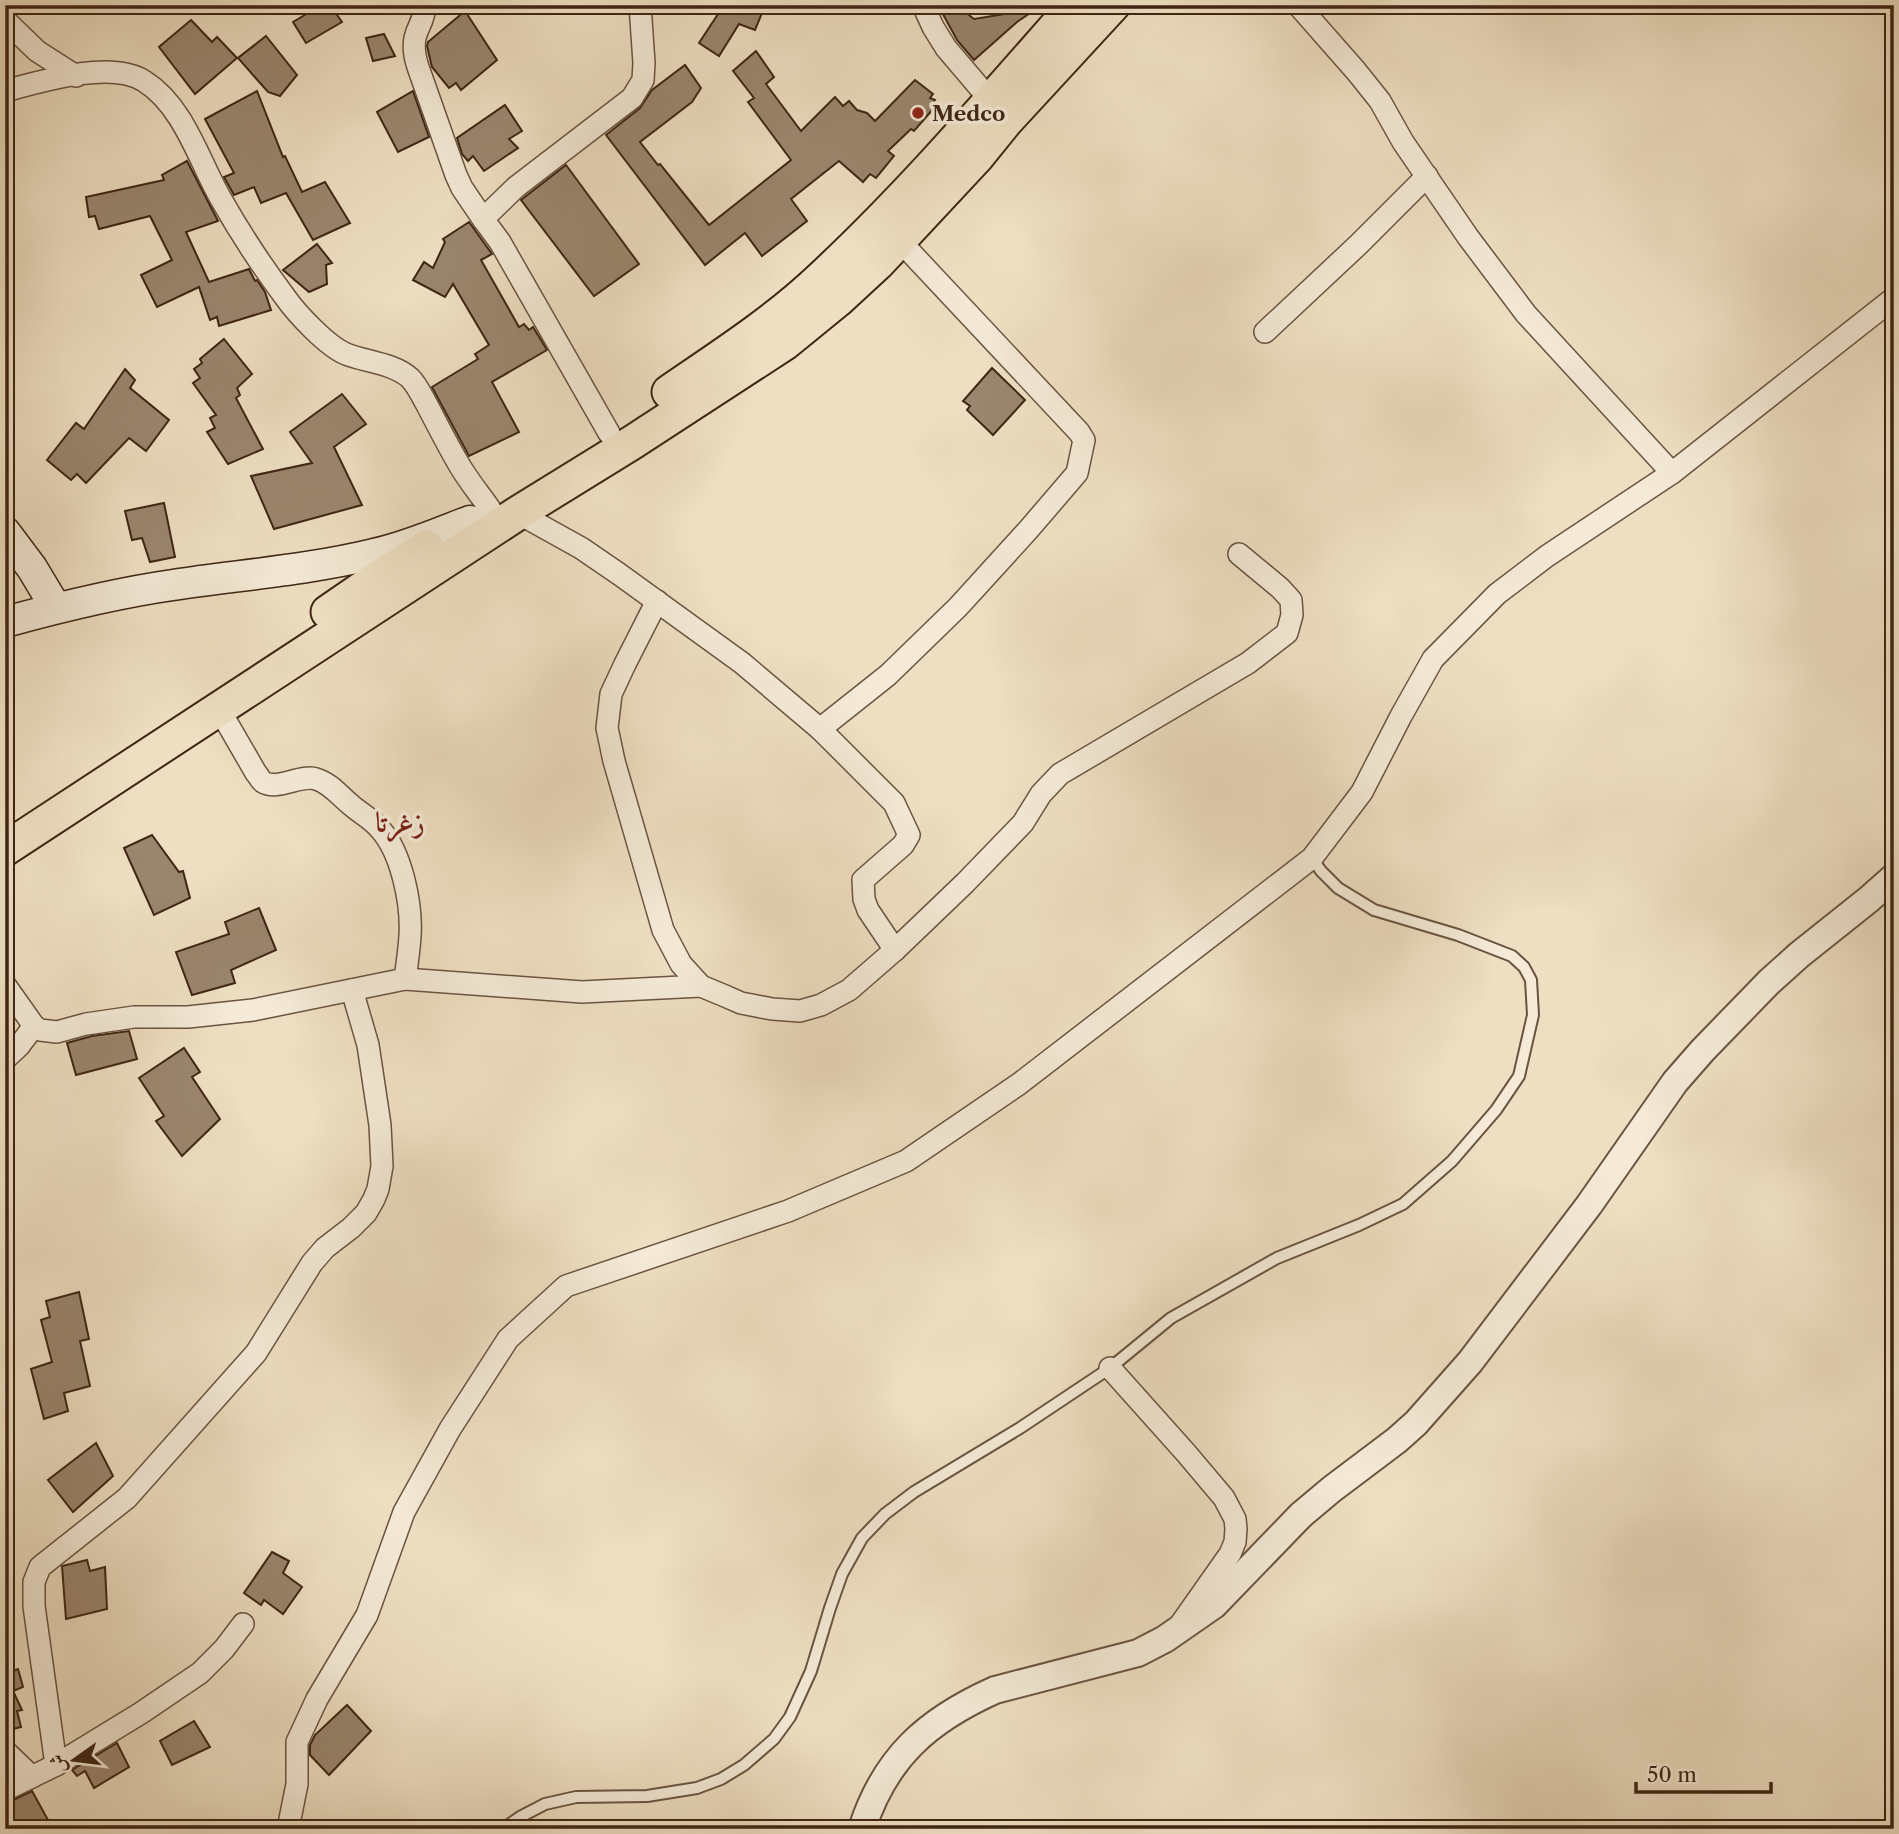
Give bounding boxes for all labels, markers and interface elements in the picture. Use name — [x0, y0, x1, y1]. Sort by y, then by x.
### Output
place label: Medco — [932, 101, 1005, 126]
marker: Medco — [910, 105, 926, 121]
district label: زغرتا — [375, 805, 425, 843]
north arrow — [38, 1726, 108, 1796]
scale bar — [1636, 1750, 1771, 1794]
text: ش — [45, 1752, 71, 1776]
text: 50 m — [1647, 1762, 1697, 1787]

